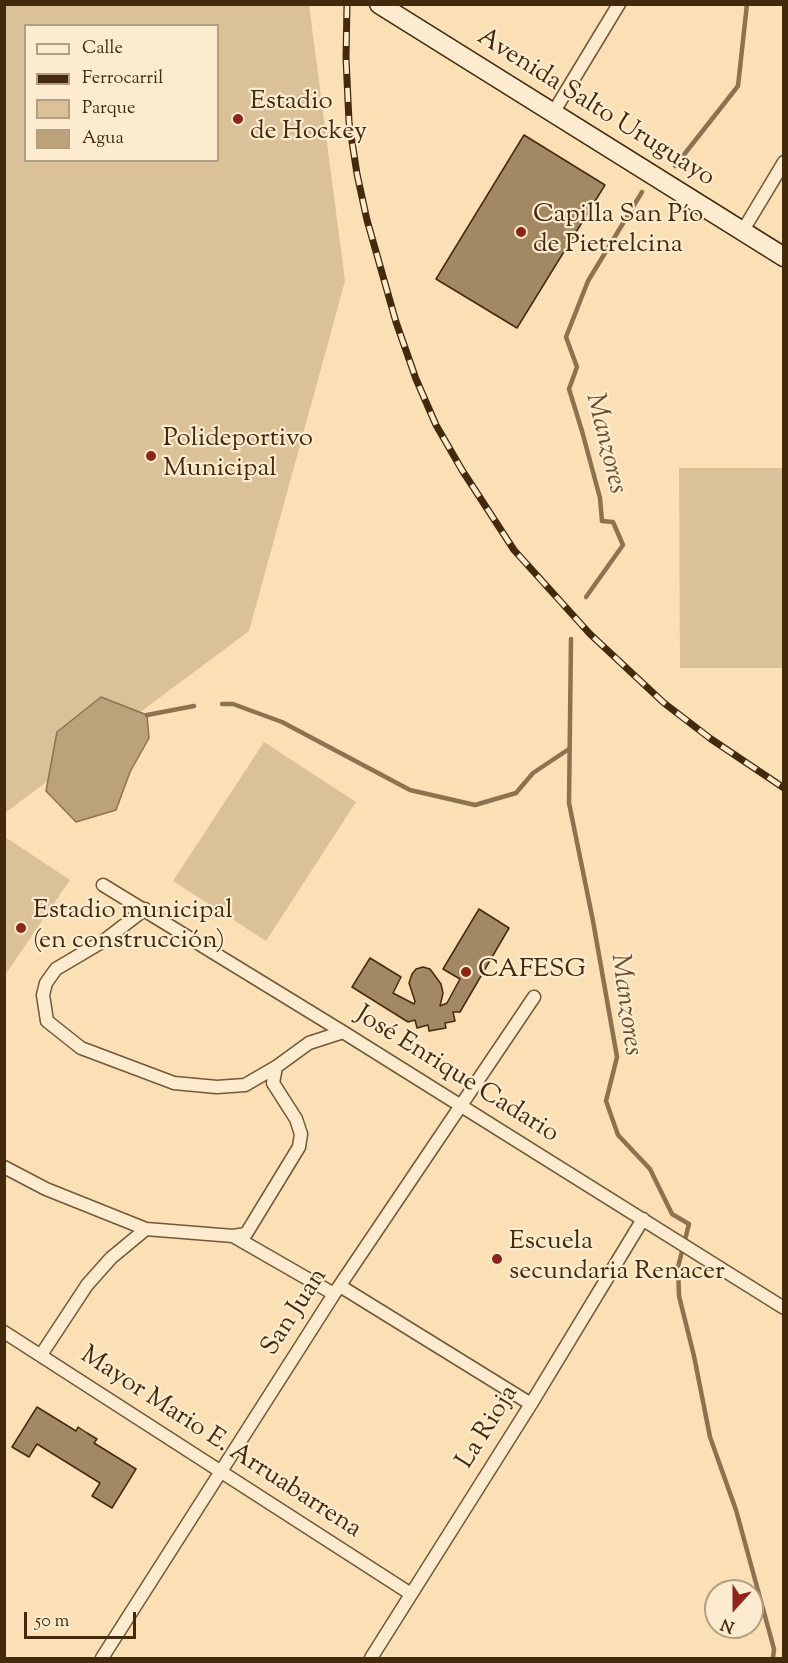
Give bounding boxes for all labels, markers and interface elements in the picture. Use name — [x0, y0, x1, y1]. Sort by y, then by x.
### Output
street label: Avenida Salto Uruguayo — [470, 23, 720, 195]
legend — [24, 24, 219, 162]
text: Calle — [82, 36, 123, 62]
text: Ferrocarril — [82, 66, 163, 92]
place label: Estadio de Hockey — [250, 88, 367, 150]
text: Parque — [82, 96, 135, 122]
marker: Estadio de Hockey — [231, 112, 245, 126]
text: Agua — [82, 126, 124, 152]
place label: Capilla San Pío de Pietrelcina — [533, 201, 703, 262]
marker: Capilla San Pío de Pietrelcina — [514, 225, 528, 239]
water label: Manzores — [576, 390, 632, 498]
place label: Polideportivo Municipal — [163, 425, 313, 486]
marker: Polideportivo Municipal — [144, 449, 158, 463]
place label: Estadio municipal (en construcción) — [33, 897, 233, 958]
marker: Estadio municipal (en construcción) — [14, 921, 28, 935]
water label: Manzores — [601, 952, 647, 1058]
place label: CAFESG — [478, 956, 586, 988]
marker: CAFESG — [459, 965, 473, 979]
street label: José Enrique Cadario — [348, 1001, 564, 1151]
place label: Escuela secundaria Renacer — [509, 1228, 725, 1290]
marker: Escuela secundaria Renacer — [490, 1252, 504, 1266]
street label: San Juan — [256, 1263, 336, 1363]
street label: Mayor Mario E. Arruabarrena — [73, 1341, 367, 1547]
street label: La Rioja — [451, 1381, 527, 1475]
north arrow — [704, 1579, 764, 1639]
scale bar — [27, 1600, 140, 1638]
text: 50 m — [35, 1609, 69, 1635]
text: N — [718, 1611, 738, 1637]

